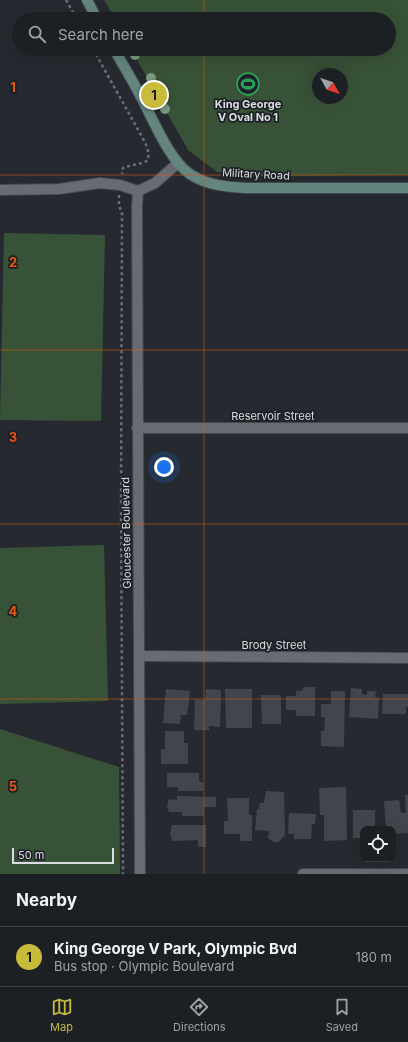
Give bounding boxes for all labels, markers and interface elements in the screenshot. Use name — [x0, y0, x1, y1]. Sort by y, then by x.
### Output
search box — [12, 12, 396, 56]
icon: search — [26, 23, 48, 45]
text: Search here — [58, 25, 144, 44]
north arrow — [312, 68, 348, 104]
sports icon: King George V Oval No 1 — [235, 71, 261, 97]
text: 1 — [10, 79, 16, 95]
pin: 1 — [141, 80, 167, 110]
place label: King George V Oval No 1 — [215, 97, 282, 124]
street label: Military Road — [222, 165, 290, 183]
text: 2 — [9, 254, 17, 270]
street label: Reservoir Street — [231, 409, 315, 423]
text: 3 — [9, 429, 17, 445]
your location — [154, 457, 174, 477]
street label: Gloucester Boulevard — [118, 477, 134, 589]
text: 4 — [9, 603, 18, 619]
street label: Brody Street — [242, 638, 307, 652]
text: 5 — [9, 778, 17, 794]
map controls — [360, 826, 396, 862]
button: locate — [360, 826, 396, 862]
scale bar — [12, 846, 114, 865]
text: 50 m — [18, 848, 44, 862]
text: Nearby — [16, 890, 77, 910]
text: King George V Park, Olympic Bvd — [54, 939, 297, 958]
text: 1 — [26, 949, 32, 965]
text: 180 m — [355, 949, 392, 965]
text: Bus stop · Olympic Boulevard — [54, 958, 234, 974]
tab: Map — [50, 996, 73, 1034]
tab: Directions — [173, 996, 226, 1034]
tab: Saved — [326, 996, 358, 1034]

